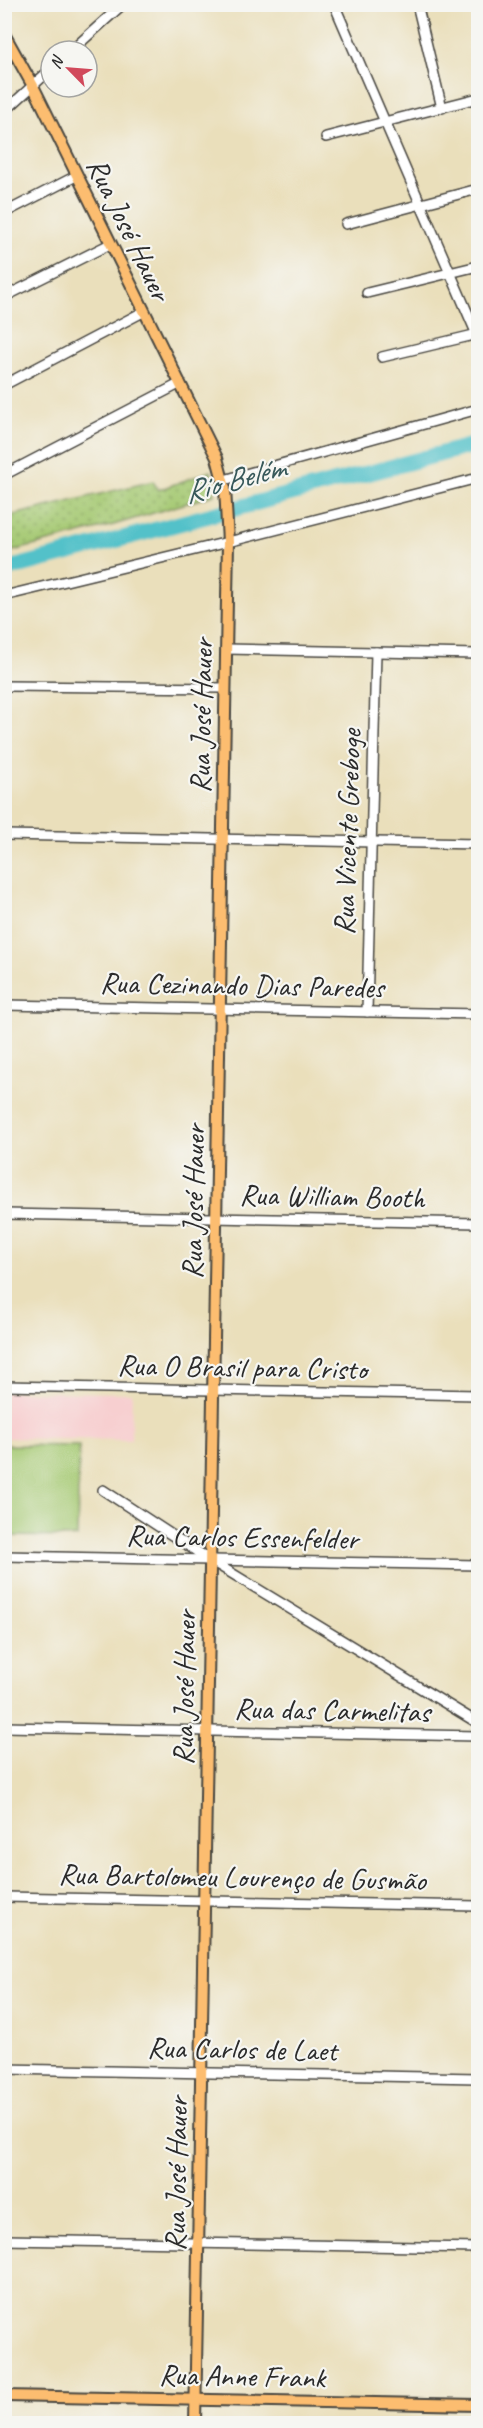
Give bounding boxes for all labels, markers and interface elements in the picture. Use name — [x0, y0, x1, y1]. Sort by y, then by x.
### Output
north arrow — [39, 39, 99, 99]
text: N — [45, 52, 69, 72]
street label: Rua José Hauer — [78, 151, 181, 310]
water label: Rio Belém — [179, 446, 292, 513]
street label: Rua José Hauer — [181, 635, 221, 793]
street label: Rua Vicente Greboge — [324, 726, 370, 936]
street label: Rua Cezinando Dias Paredes — [100, 964, 387, 1007]
street label: Rua José Hauer — [173, 1121, 213, 1279]
street label: Rua William Booth — [239, 1175, 426, 1217]
street label: Rua O Brasil para Cristo — [117, 1346, 370, 1388]
street label: Rua Carlos Essenfelder — [126, 1516, 361, 1558]
street label: Rua José Hauer — [164, 1607, 204, 1765]
street label: Rua das Carmelitas — [234, 1689, 433, 1731]
street label: Rua Bartolomeu Lourenço de Gusmão — [58, 1855, 427, 1899]
street label: Rua Carlos de Laet — [147, 2028, 340, 2070]
street label: Rua José Hauer — [156, 2093, 196, 2251]
street label: Rua Anne Frank — [159, 2356, 328, 2396]

